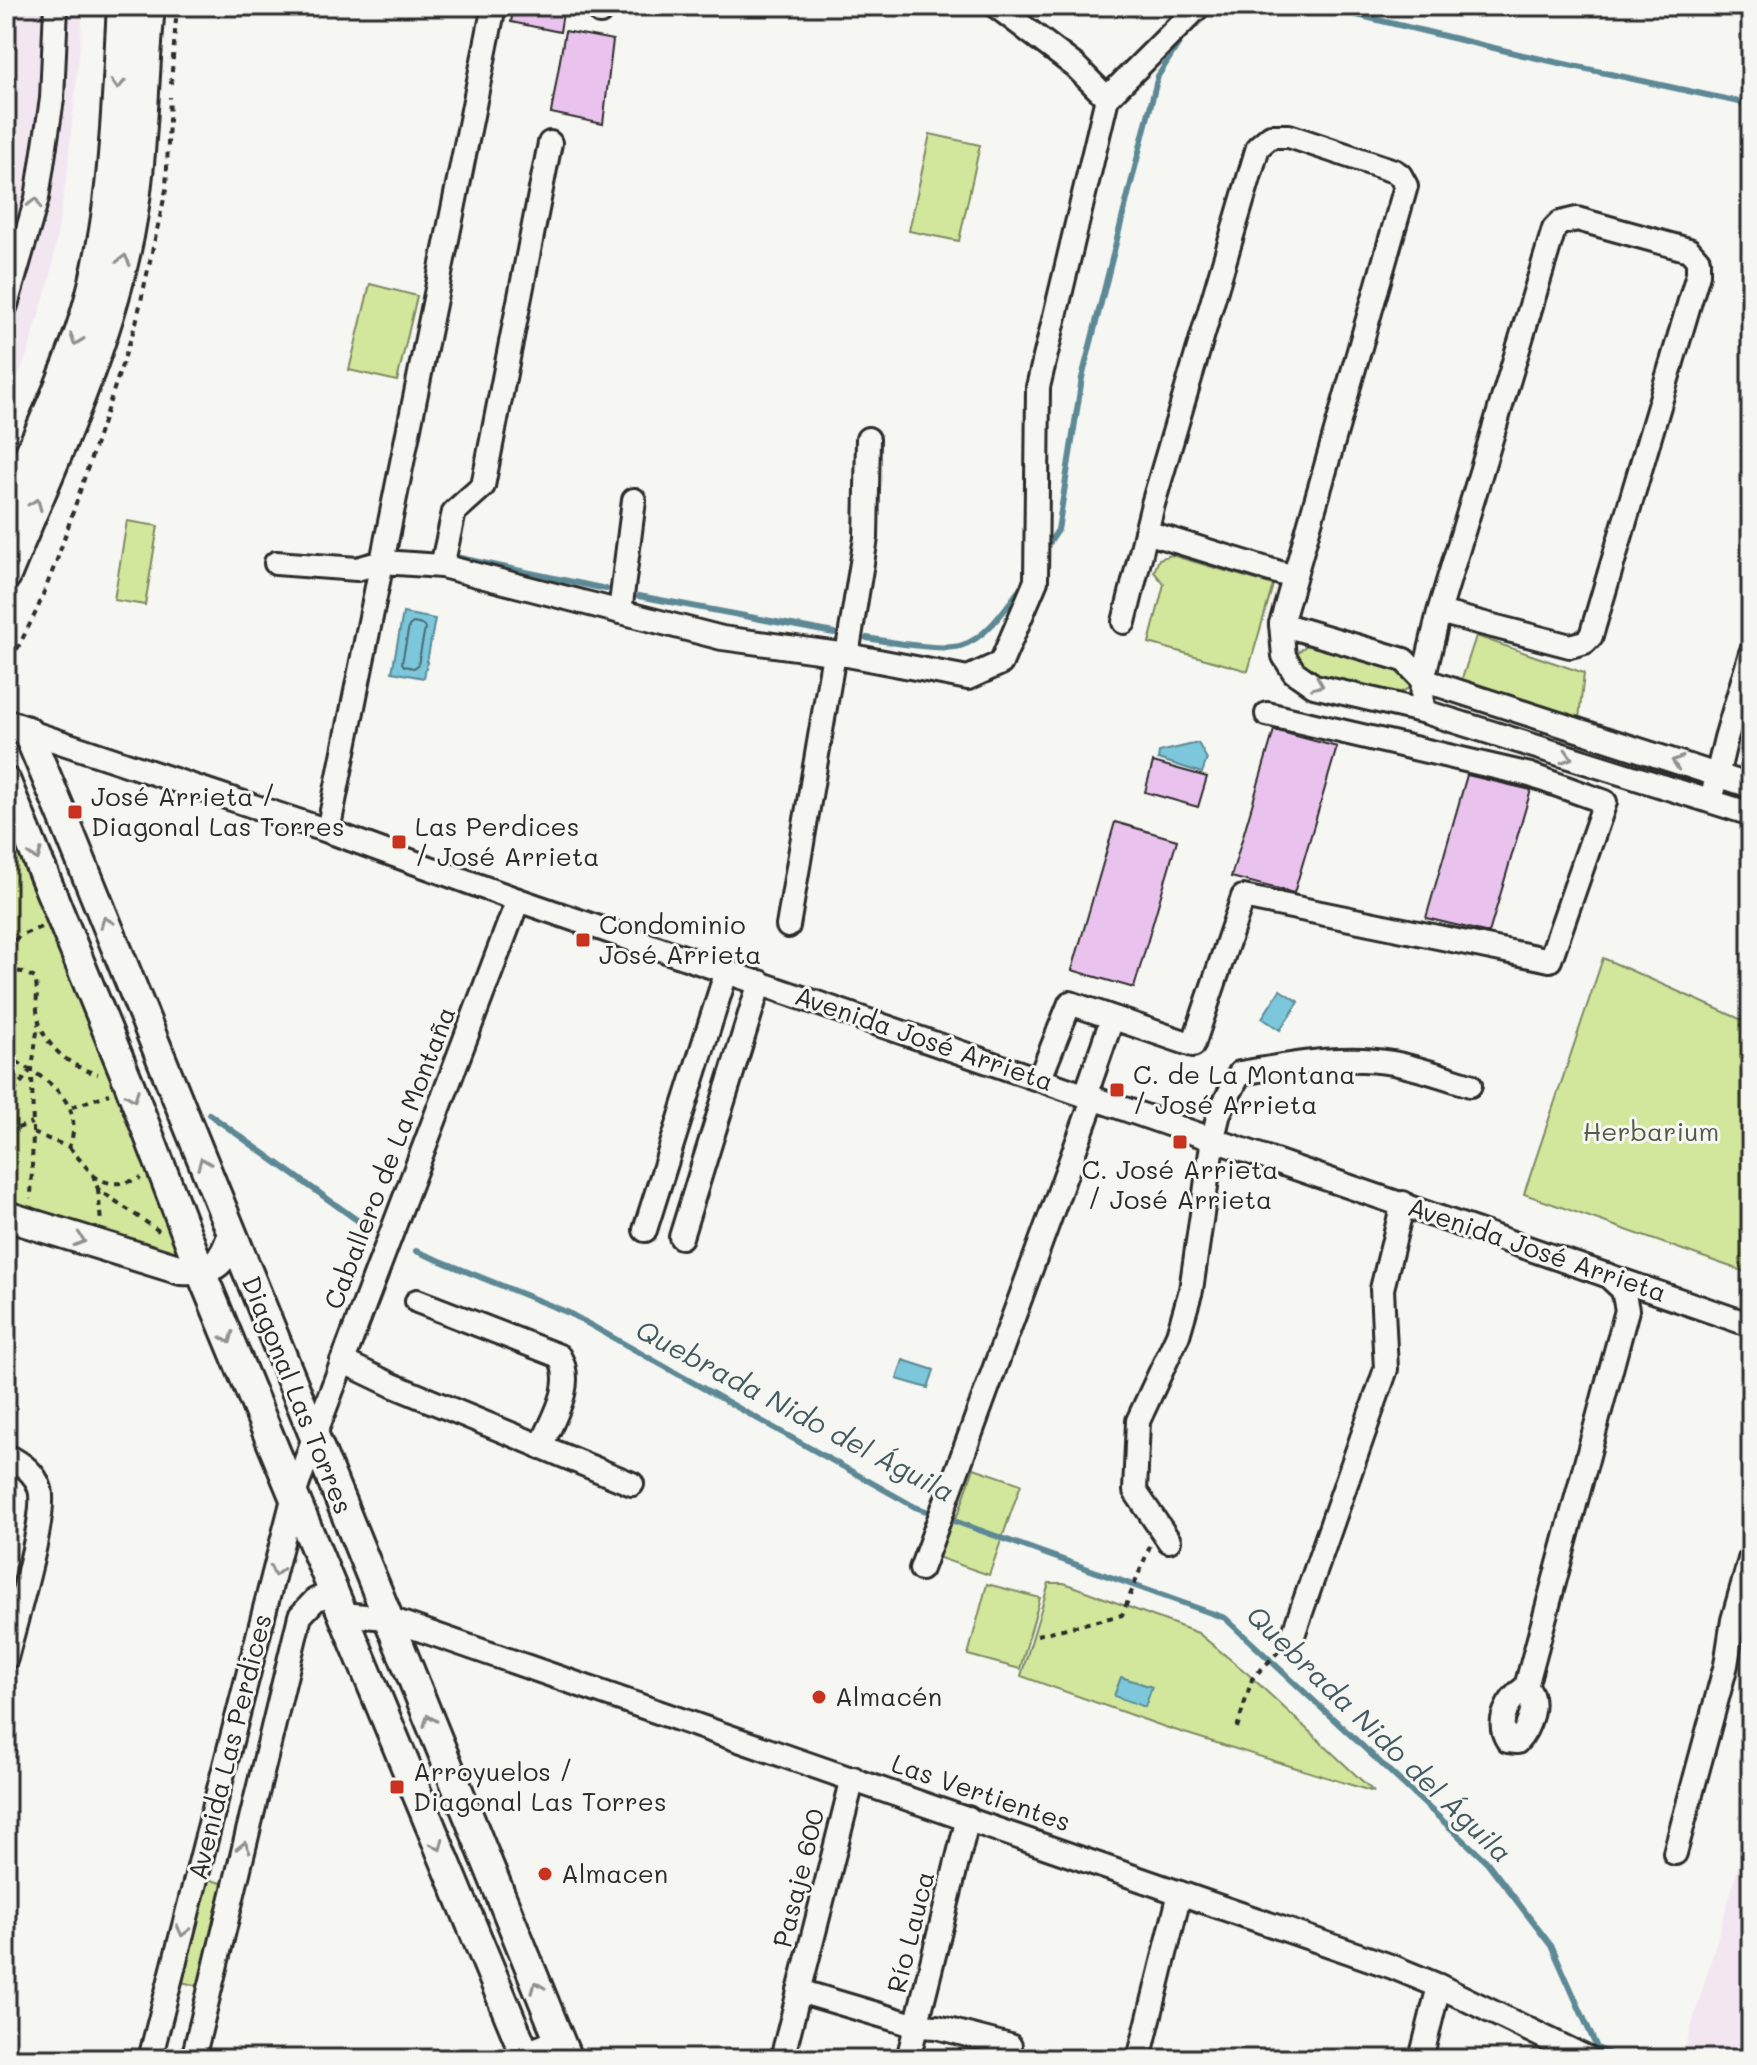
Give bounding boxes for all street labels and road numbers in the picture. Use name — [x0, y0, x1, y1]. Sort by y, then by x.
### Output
street label: Avenida José Arrieta — [791, 978, 1058, 1098]
street label: Caballero de La Montaña — [316, 1002, 463, 1314]
street label: Avenida José Arrieta — [1404, 1189, 1671, 1309]
street label: Diagonal Las Torres — [235, 1271, 361, 1519]
street label: Avenida Las Perdices — [180, 1610, 279, 1883]
street label: Las Vertientes — [887, 1746, 1075, 1839]
street label: Pasaje 600 — [764, 1805, 832, 1951]
street label: Río Lauca — [879, 1867, 942, 1996]

